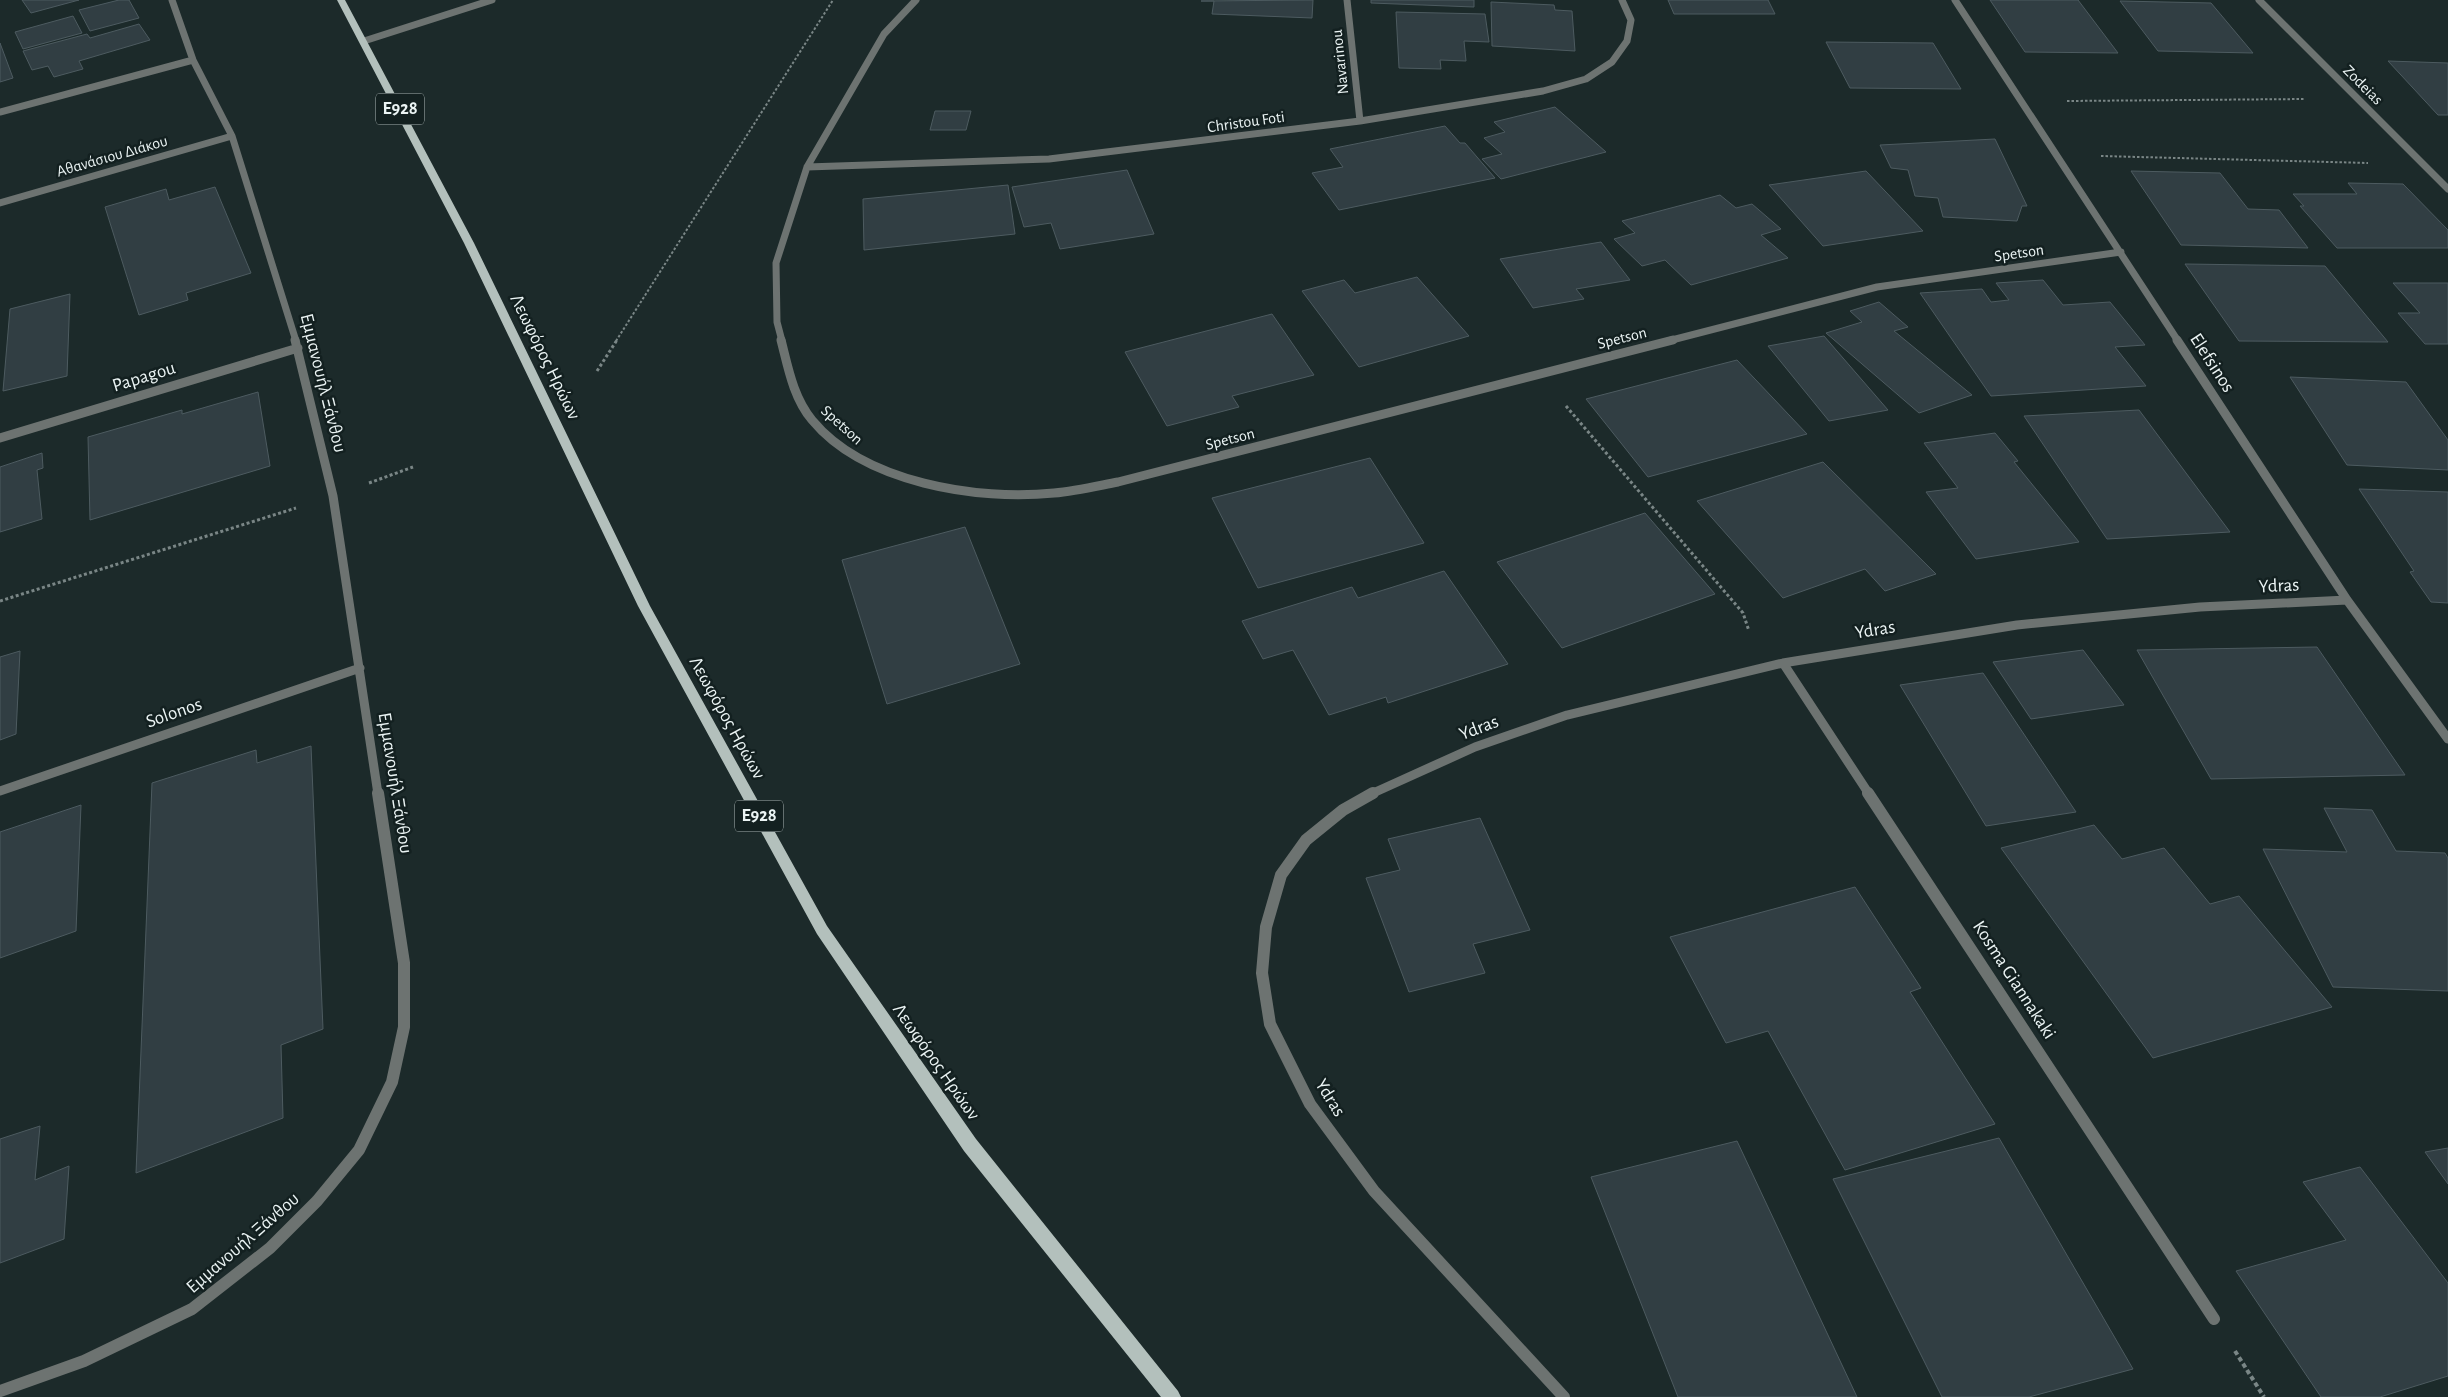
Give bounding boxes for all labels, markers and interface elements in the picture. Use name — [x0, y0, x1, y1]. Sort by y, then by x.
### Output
street label: Navarinou — [1329, 29, 1351, 95]
street label: Zodeias — [2340, 62, 2386, 108]
road number: E928 — [376, 94, 424, 125]
street label: Christou Foti — [1206, 109, 1286, 135]
street label: Αθανάσιου Διάκου — [55, 132, 169, 180]
street label: Spetson — [1993, 242, 2045, 264]
street label: Λεωφόρος Ηρώων — [506, 291, 584, 423]
street label: Εμμανουήλ Ξάνθου — [297, 312, 349, 454]
street label: Spetson — [1596, 324, 1648, 352]
street label: Elefsinos — [2186, 330, 2238, 396]
street label: Papagou — [110, 358, 178, 396]
street label: Spetson — [818, 402, 866, 448]
street label: Spetson — [1204, 425, 1256, 453]
street label: Ydras — [2258, 575, 2300, 597]
street label: Ydras — [1854, 617, 1896, 643]
street label: Λεωφόρος Ηρώων — [686, 654, 769, 783]
street label: Solonos — [144, 695, 204, 731]
street label: Εμμανουήλ Ξάνθου — [374, 711, 416, 855]
street label: Ydras — [1457, 712, 1501, 744]
road number: E928 — [735, 800, 783, 831]
street label: Kosma Giannakaki — [1969, 918, 2059, 1042]
street label: Λεωφόρος Ηρώων — [889, 1000, 983, 1124]
street label: Ydras — [1311, 1076, 1349, 1120]
street label: Εμμανουήλ Ξάνθου — [183, 1189, 303, 1297]

